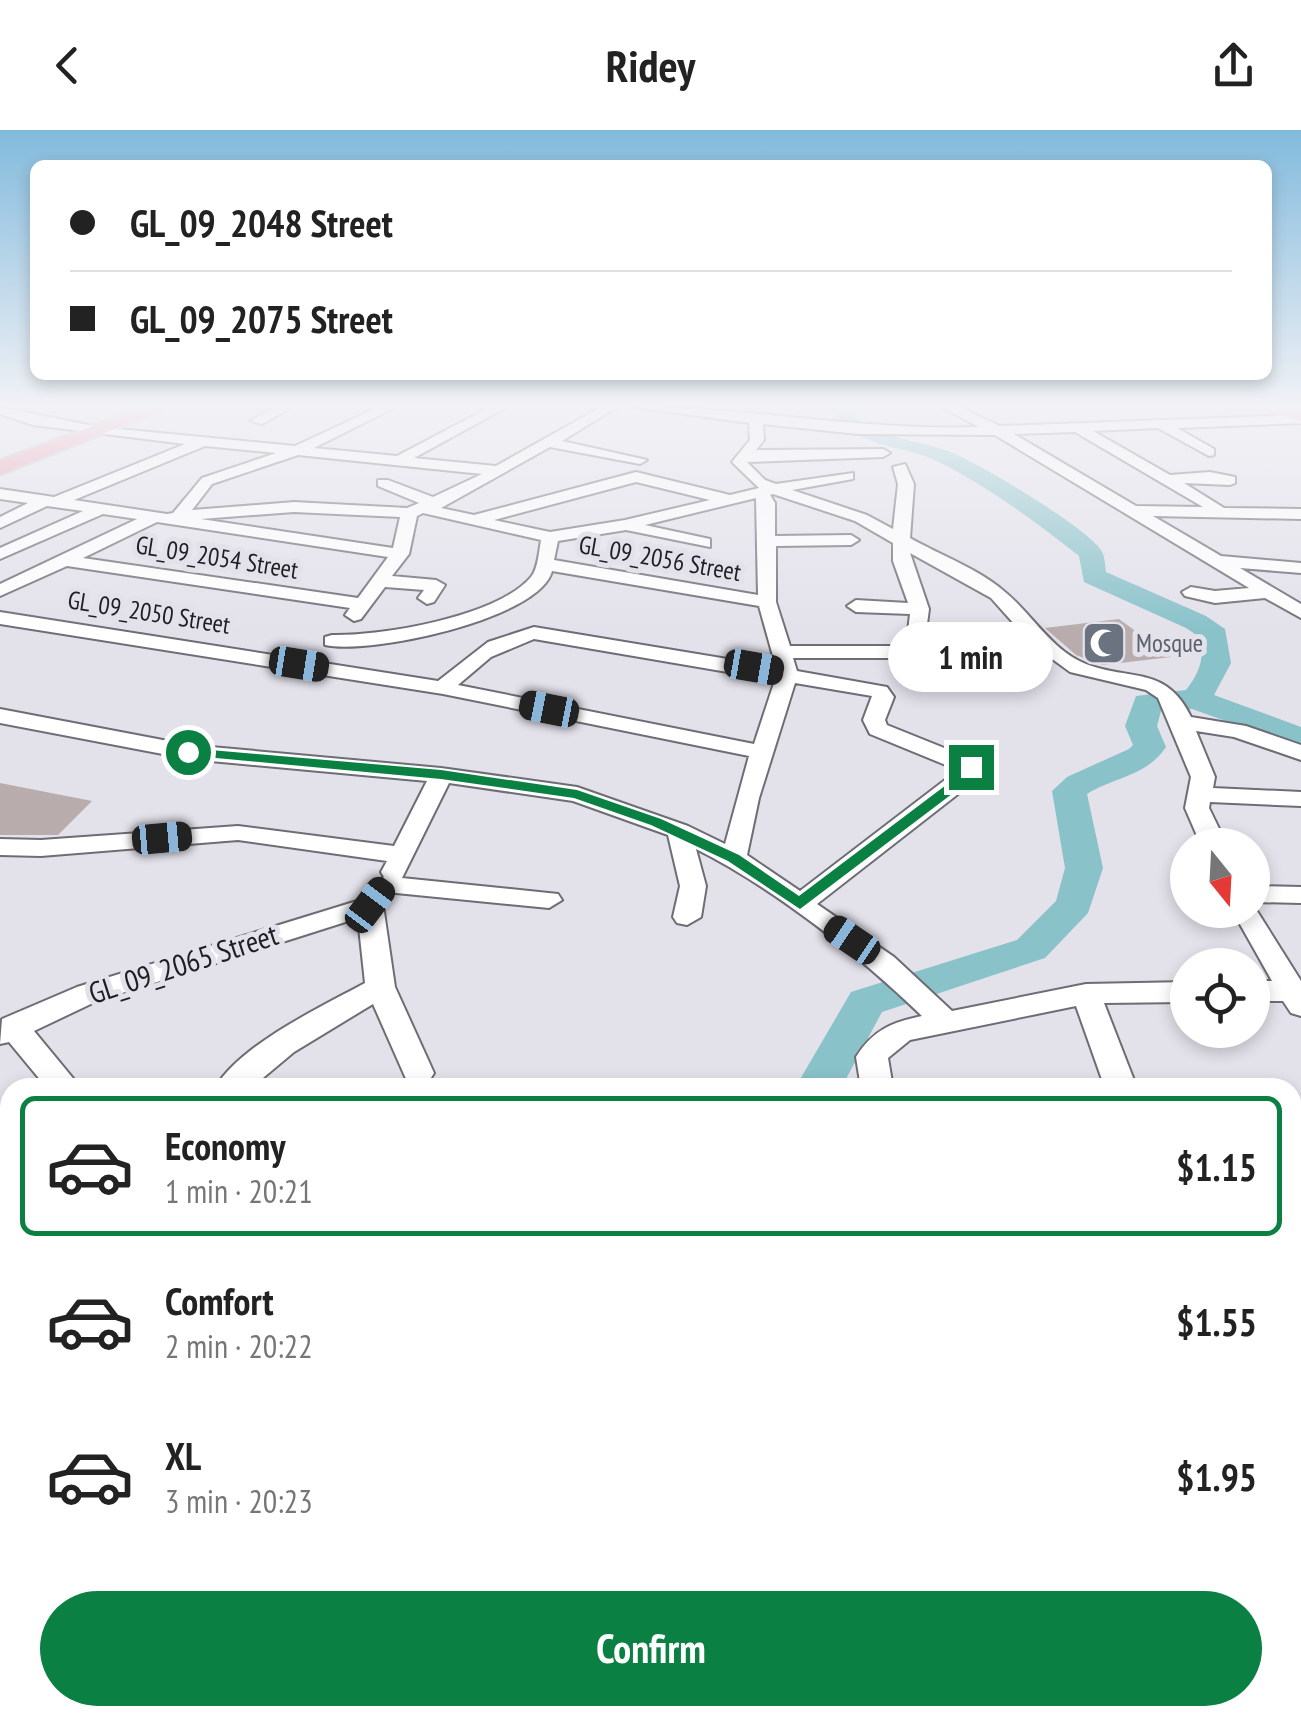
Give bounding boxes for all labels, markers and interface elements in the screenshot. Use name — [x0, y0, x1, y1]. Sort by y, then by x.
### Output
text: Ridey — [606, 36, 695, 94]
icon: back — [40, 38, 95, 93]
icon: share — [1206, 38, 1261, 93]
text: GL_09_2048 Street — [130, 198, 393, 247]
text: GL_09_2075 Street — [130, 294, 393, 343]
street label: GL_09_2054 Street — [134, 528, 301, 586]
street label: GL_09_2056 Street — [576, 528, 744, 588]
street label: GL_09_2050 Street — [66, 583, 233, 641]
mosque icon: Mosque — [1081, 620, 1127, 666]
callout: 1 min — [888, 622, 1054, 692]
place label: Mosque — [1136, 627, 1203, 659]
text: 1 min — [938, 636, 1003, 678]
car — [267, 644, 331, 684]
car — [722, 647, 786, 687]
car — [517, 689, 581, 729]
route start — [166, 730, 211, 775]
route end — [949, 745, 994, 790]
car — [131, 820, 193, 856]
north arrow — [1170, 828, 1270, 928]
map controls — [1170, 828, 1270, 1048]
car — [340, 872, 400, 938]
car — [819, 911, 885, 969]
street label: GL_09_2065 Street — [83, 914, 283, 1012]
button: locate — [1170, 948, 1270, 1048]
icon: car — [45, 1121, 135, 1211]
text: Economy — [165, 1121, 285, 1170]
text: $1.15 — [1176, 1142, 1257, 1191]
text: 1 min · 20:21 — [165, 1170, 313, 1212]
icon: car — [45, 1276, 135, 1366]
text: Comfort — [165, 1276, 274, 1325]
text: $1.55 — [1176, 1297, 1257, 1346]
text: 2 min · 20:22 — [165, 1325, 313, 1367]
icon: car — [45, 1431, 135, 1521]
text: XL — [165, 1431, 201, 1480]
text: $1.95 — [1176, 1452, 1257, 1501]
text: 3 min · 20:23 — [165, 1480, 313, 1522]
button: Confirm — [40, 1591, 1262, 1706]

